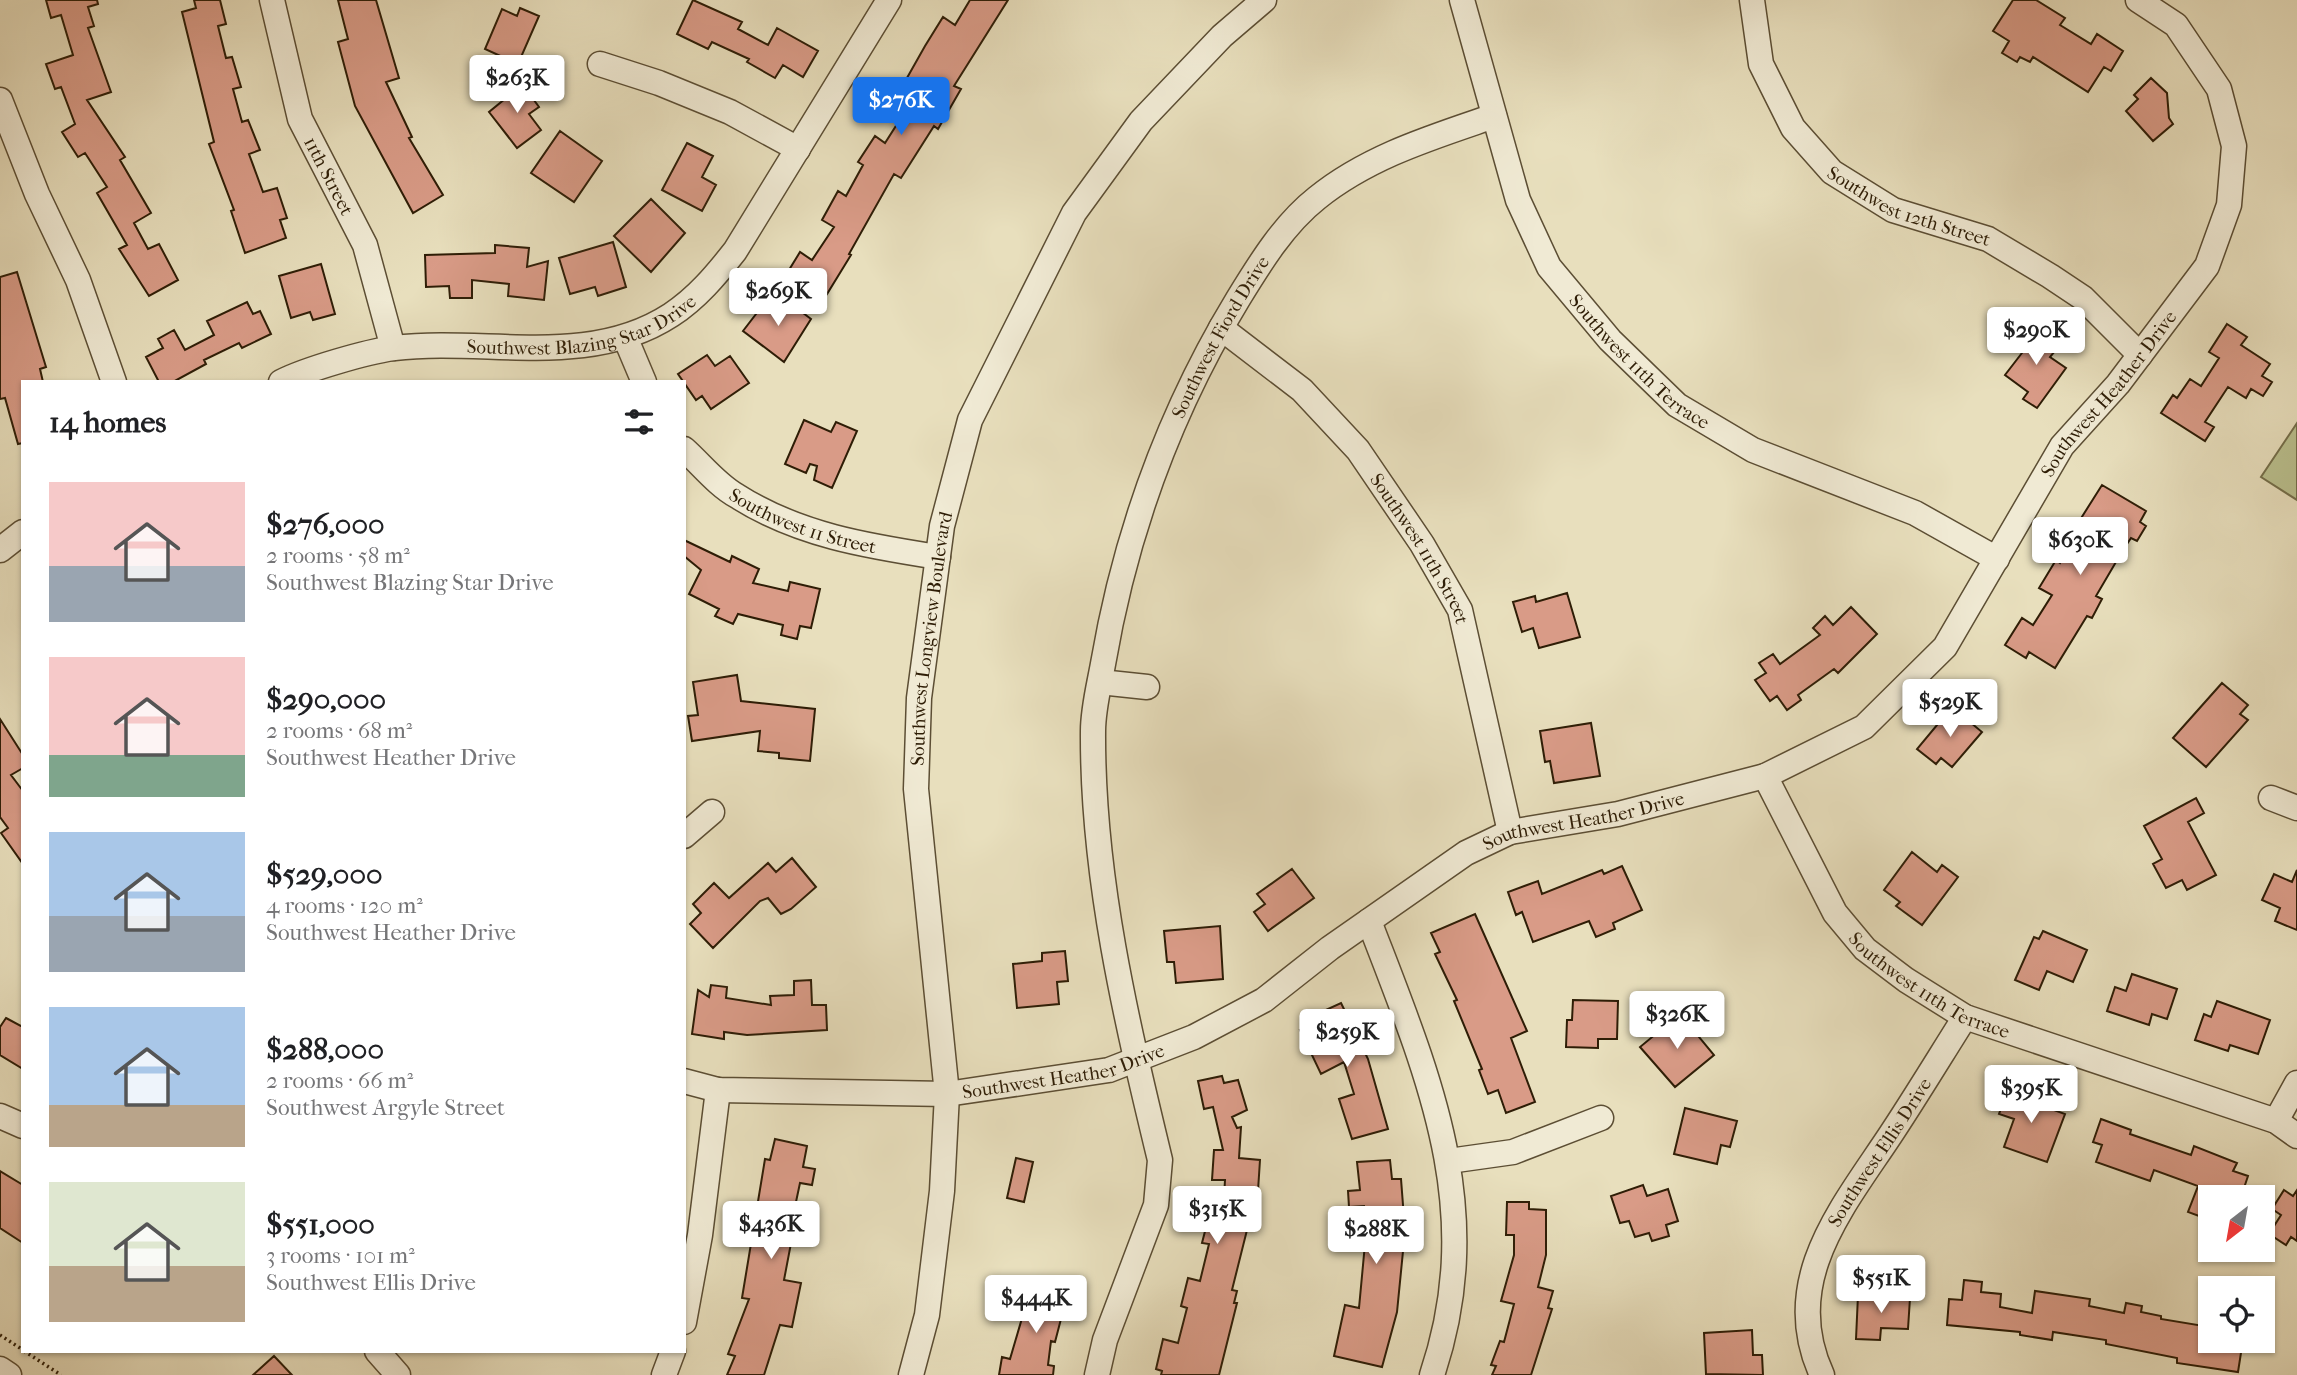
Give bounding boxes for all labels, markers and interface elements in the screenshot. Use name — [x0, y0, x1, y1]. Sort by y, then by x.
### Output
pin: $263K — [468, 55, 566, 115]
text: $263K — [485, 64, 549, 91]
pin: $276K — [852, 78, 950, 137]
text: $276K — [869, 86, 933, 113]
street label: 11th Street — [299, 133, 358, 219]
street label: Southwest 12th Street — [1823, 162, 1993, 251]
street label: Southwest Fiord Drive — [1168, 252, 1274, 422]
pin: $269K — [729, 268, 827, 328]
text: $269K — [745, 277, 811, 304]
street label: Southwest 11th Terrace — [1564, 290, 1713, 434]
street label: Southwest Blazing Star Drive — [466, 291, 701, 360]
street label: Southwest Heather Drive — [2037, 307, 2181, 481]
pin: $290K — [1987, 308, 2085, 367]
text: $290K — [2003, 316, 2069, 343]
icon: filters — [620, 403, 658, 441]
text: 14 homes — [49, 405, 166, 440]
street label: Southwest 11th Street — [1365, 469, 1473, 626]
street label: Southwest 11 Street — [725, 484, 878, 558]
text: $276,000 — [266, 507, 385, 542]
street label: Southwest Longview Boulevard — [907, 508, 958, 766]
icon: home — [105, 510, 189, 594]
pin: $630K — [2031, 518, 2129, 577]
text: $630K — [2048, 526, 2112, 553]
text: 2 rooms · 58 m² — [266, 542, 410, 569]
text: Southwest Blazing Star Drive — [266, 569, 554, 596]
pin: $529K — [1901, 680, 1999, 739]
text: $290,000 — [266, 682, 386, 717]
icon: home — [105, 685, 189, 769]
text: $529K — [1918, 688, 1982, 715]
text: 2 rooms · 68 m² — [266, 717, 412, 744]
text: Southwest Heather Drive — [266, 744, 516, 771]
street label: Southwest Heather Drive — [1479, 787, 1687, 855]
text: $529,000 — [266, 857, 383, 892]
icon: home — [105, 860, 189, 944]
text: 4 rooms · 120 m² — [266, 892, 423, 919]
text: Southwest Heather Drive — [266, 919, 516, 946]
street label: Southwest 11th Terrace — [1844, 928, 2012, 1043]
pin: $326K — [1628, 992, 1726, 1051]
text: $326K — [1645, 1000, 1709, 1027]
pin: $259K — [1298, 1010, 1396, 1069]
text: $259K — [1315, 1018, 1379, 1045]
text: $288,000 — [266, 1032, 384, 1067]
icon: home — [105, 1035, 189, 1119]
street label: Southwest Heather Drive — [961, 1040, 1168, 1104]
pin: $395K — [1982, 1066, 2080, 1125]
text: 2 rooms · 66 m² — [266, 1067, 413, 1094]
street label: Southwest Ellis Drive — [1824, 1074, 1936, 1231]
text: $395K — [2001, 1074, 2061, 1101]
text: Southwest Argyle Street — [266, 1094, 505, 1121]
north arrow — [2198, 1185, 2275, 1262]
map controls — [2198, 1185, 2275, 1353]
pin: $315K — [1168, 1186, 1266, 1246]
text: $315K — [1189, 1195, 1245, 1222]
pin: $436K — [722, 1202, 820, 1261]
pin: $288K — [1327, 1206, 1425, 1266]
text: $551,000 — [266, 1207, 375, 1242]
icon: home — [105, 1210, 189, 1294]
text: $436K — [739, 1210, 803, 1237]
text: $288K — [1344, 1215, 1408, 1242]
text: 3 rooms · 101 m² — [266, 1242, 415, 1269]
pin: $551K — [1832, 1256, 1930, 1315]
text: $551K — [1852, 1264, 1910, 1291]
text: Southwest Ellis Drive — [266, 1269, 476, 1296]
pin: $444K — [987, 1276, 1085, 1335]
button: locate — [2198, 1276, 2275, 1353]
text: $444K — [1001, 1284, 1071, 1311]

